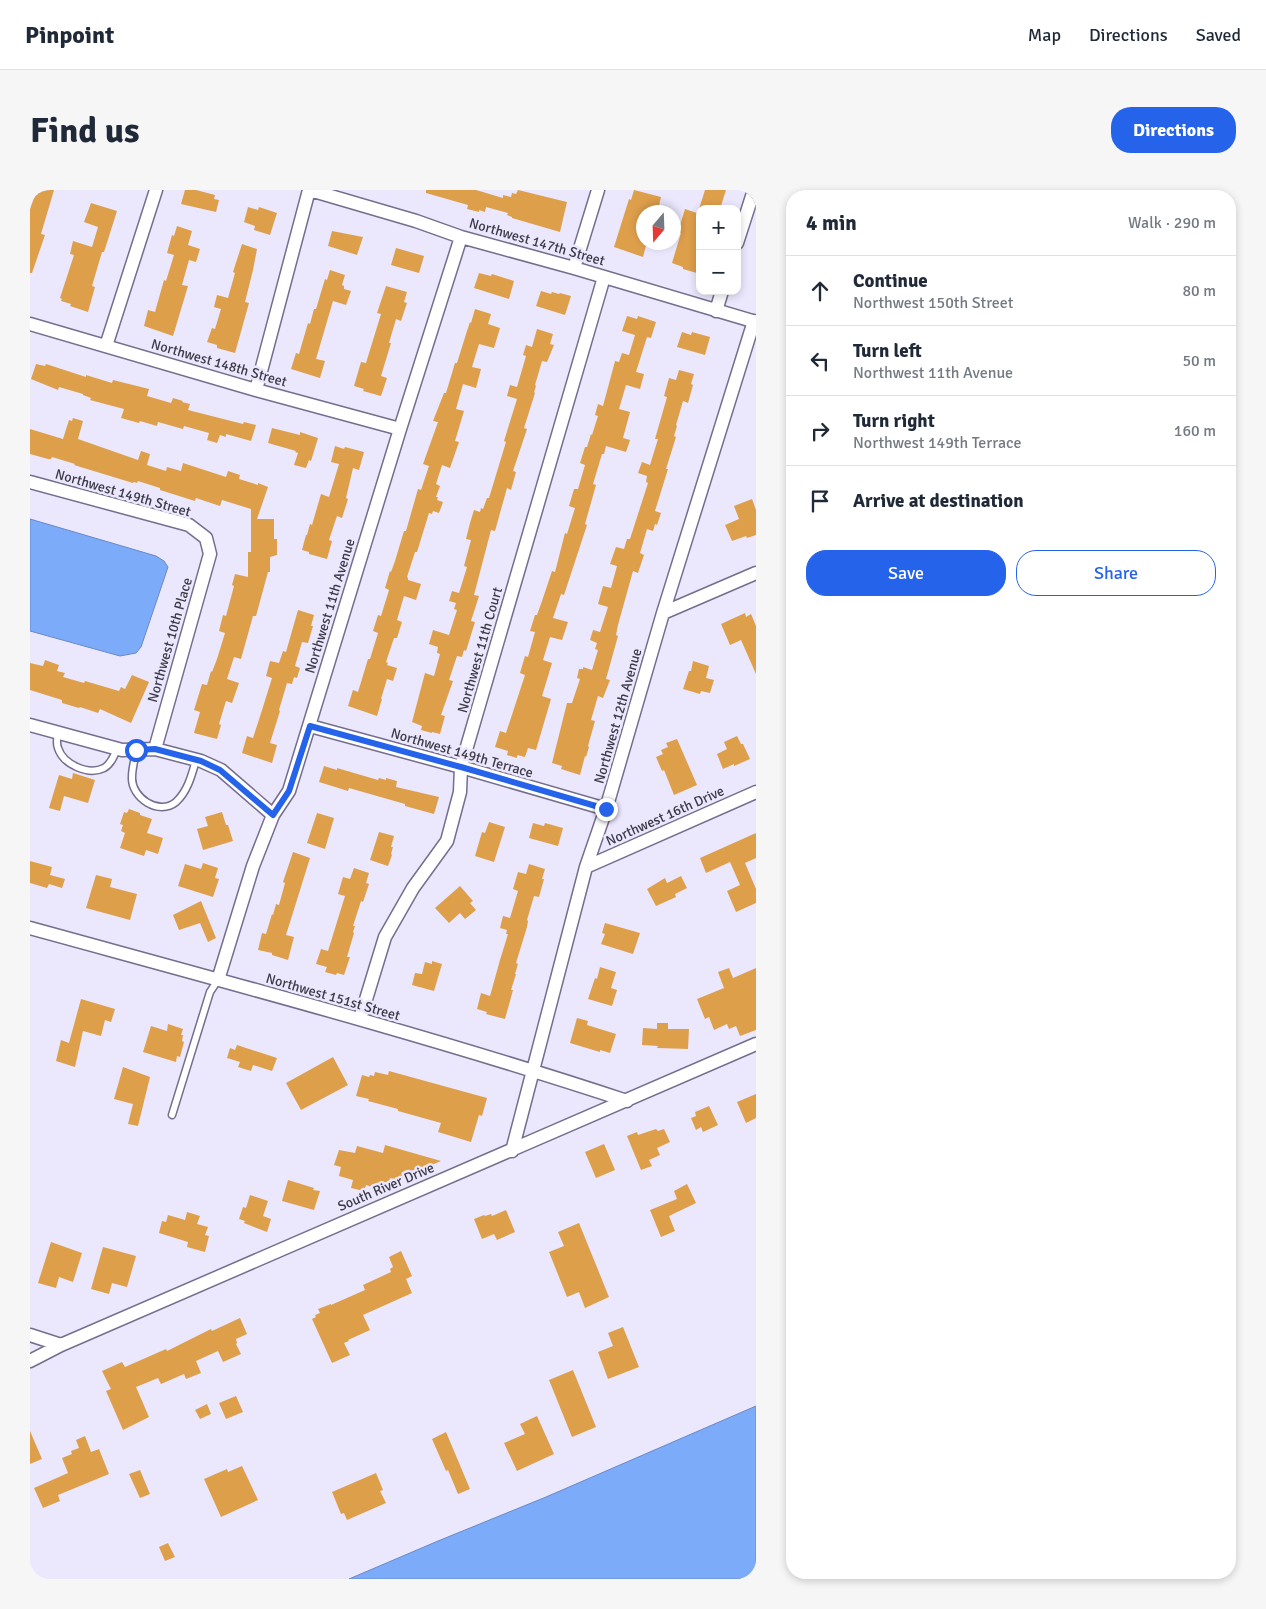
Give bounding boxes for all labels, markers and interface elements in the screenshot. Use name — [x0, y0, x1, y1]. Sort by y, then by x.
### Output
text: Pinpoint — [25, 20, 114, 50]
text: Map — [1028, 24, 1061, 46]
text: Directions — [1089, 24, 1168, 46]
text: Saved — [1196, 24, 1241, 46]
button: Directions — [1111, 107, 1236, 153]
text: Find us — [30, 109, 140, 152]
north arrow — [636, 205, 681, 250]
map controls — [696, 205, 741, 295]
button: + — [696, 205, 741, 250]
text: 4 min — [806, 210, 857, 236]
text: Walk · 290 m — [1128, 213, 1216, 233]
street label: Northwest 147th Street — [467, 214, 607, 270]
button: − — [696, 250, 741, 295]
text: Continue — [853, 269, 928, 293]
icon: ahead — [806, 277, 834, 305]
text: 80 m — [1182, 281, 1216, 301]
text: Northwest 150th Street — [853, 293, 1013, 313]
street label: Northwest 148th Street — [149, 335, 289, 391]
text: Turn left — [853, 339, 922, 363]
icon: left — [806, 347, 834, 375]
text: 50 m — [1182, 351, 1216, 371]
text: Northwest 11th Avenue — [853, 363, 1013, 383]
text: Turn right — [853, 409, 935, 433]
icon: right — [806, 417, 834, 445]
text: 160 m — [1174, 421, 1216, 441]
text: Northwest 149th Terrace — [853, 433, 1021, 453]
street label: Northwest 149th Street — [53, 465, 193, 521]
icon: arrive — [806, 487, 834, 515]
text: Arrive at destination — [853, 489, 1024, 513]
street label: Northwest 11th Avenue — [301, 537, 359, 675]
button: Save — [806, 550, 1006, 596]
button: Share — [1016, 550, 1216, 596]
street label: Northwest 10th Place — [144, 576, 196, 704]
street label: Northwest 11th Court — [454, 585, 506, 715]
street label: Northwest 12th Avenue — [591, 646, 645, 786]
street label: Northwest 149th Terrace — [389, 725, 535, 781]
route start — [125, 739, 148, 762]
street label: Northwest 16th Drive — [603, 782, 727, 850]
route end — [595, 798, 618, 821]
street label: Northwest 151st Street — [264, 970, 402, 1024]
street label: South River Drive — [335, 1159, 437, 1215]

